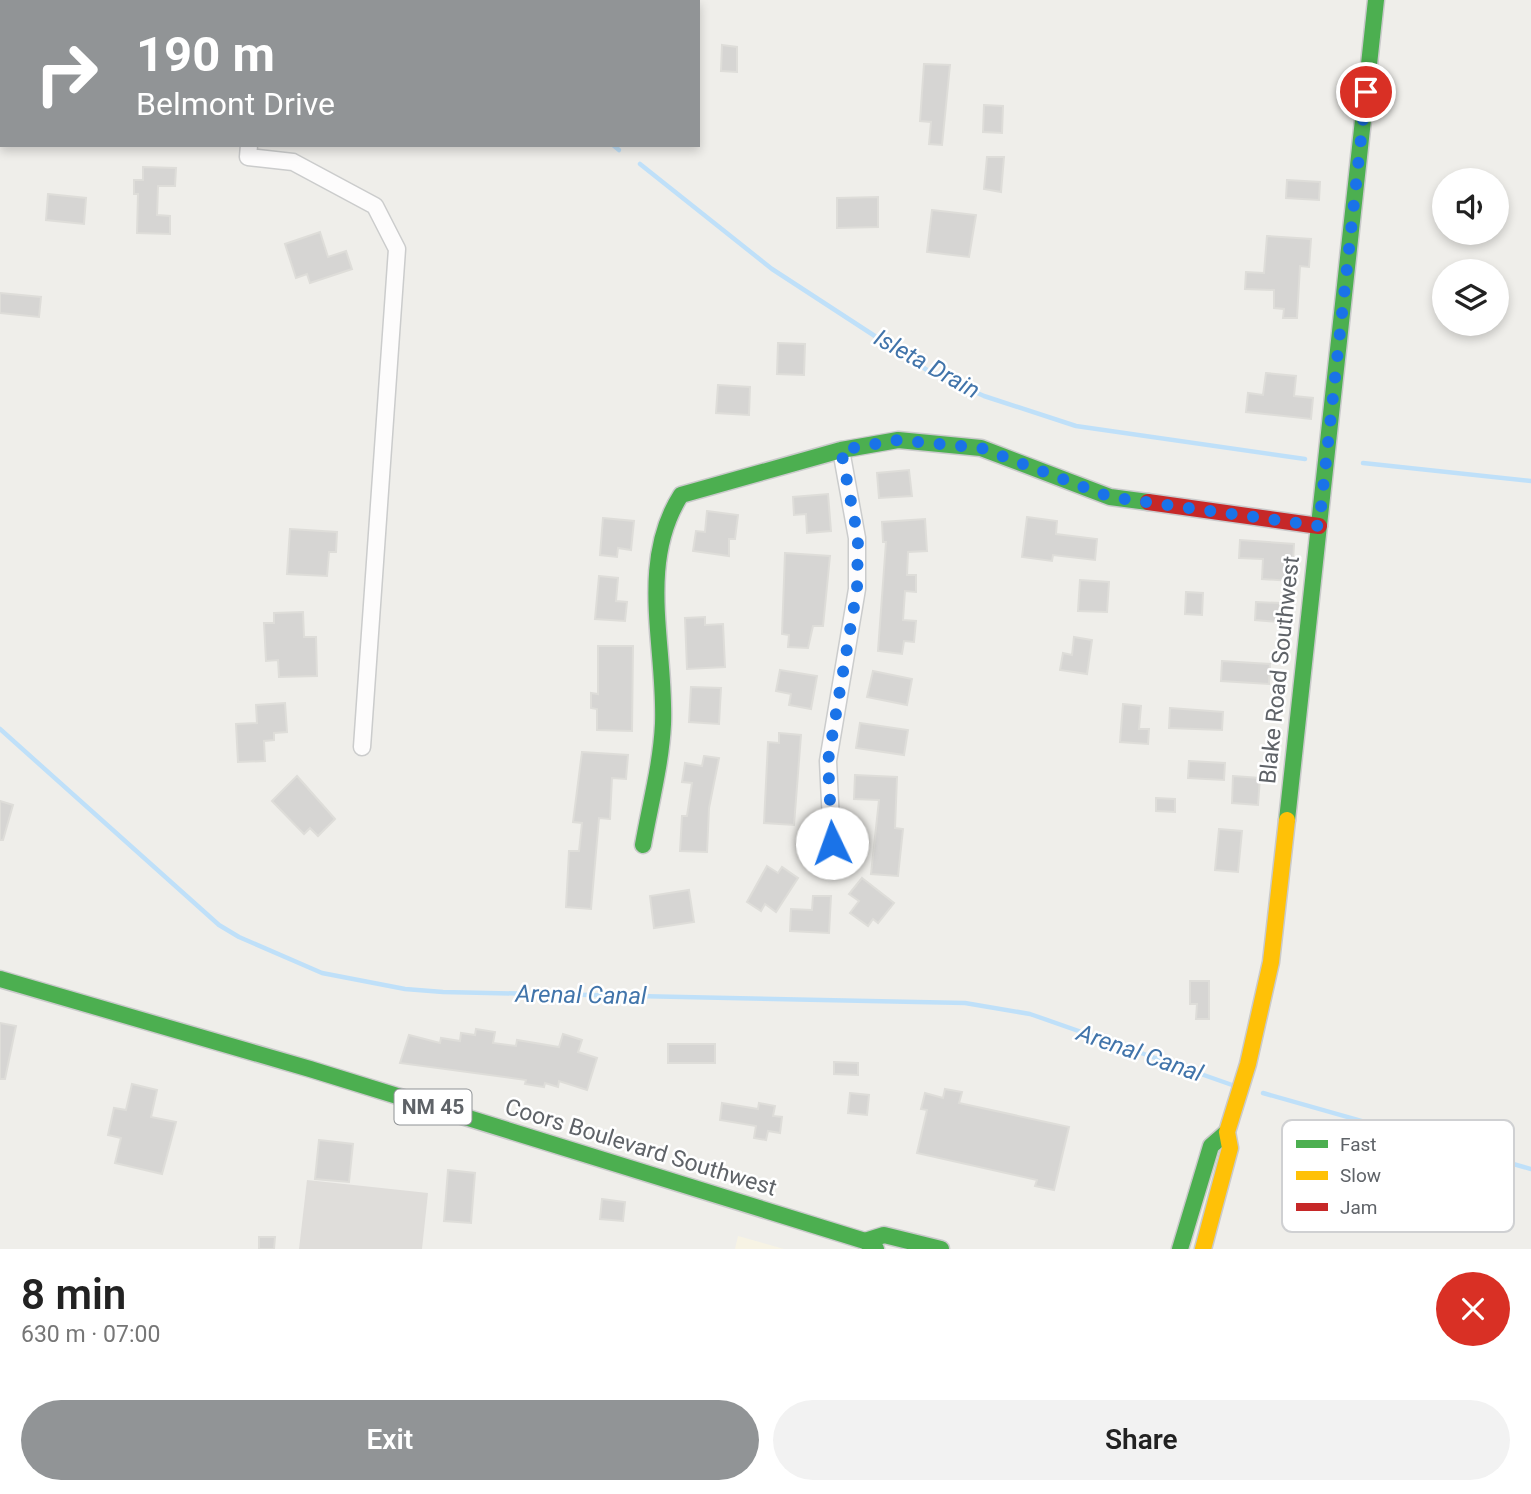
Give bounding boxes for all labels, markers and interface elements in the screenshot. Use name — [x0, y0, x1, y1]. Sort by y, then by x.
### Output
text: 190 m — [136, 26, 275, 83]
icon: right — [21, 28, 112, 119]
pin — [1336, 62, 1396, 122]
icon: arrive — [1347, 73, 1385, 111]
text: Belmont Drive — [136, 85, 335, 123]
map controls — [1432, 168, 1509, 336]
button: sound — [1432, 168, 1509, 245]
button: layers — [1432, 259, 1509, 336]
water label: Isleta Drain — [869, 324, 985, 404]
street label: Blake Road Southwest — [1254, 555, 1305, 785]
position arrow — [795, 806, 869, 880]
water label: Arenal Canal — [514, 980, 647, 1010]
water label: Arenal Canal — [1072, 1018, 1207, 1088]
road number: NM 45 — [394, 1090, 472, 1124]
street label: Coors Boulevard Southwest — [502, 1093, 780, 1202]
legend — [1282, 1120, 1514, 1232]
text: Fast — [1340, 1133, 1377, 1156]
text: Slow — [1340, 1164, 1381, 1187]
text: Jam — [1340, 1196, 1377, 1219]
text: 8 min — [21, 1270, 126, 1319]
button: close — [1436, 1272, 1510, 1346]
text: 630 m · 07:00 — [21, 1321, 160, 1348]
button: Exit — [21, 1400, 759, 1480]
button: Share — [773, 1400, 1510, 1480]

